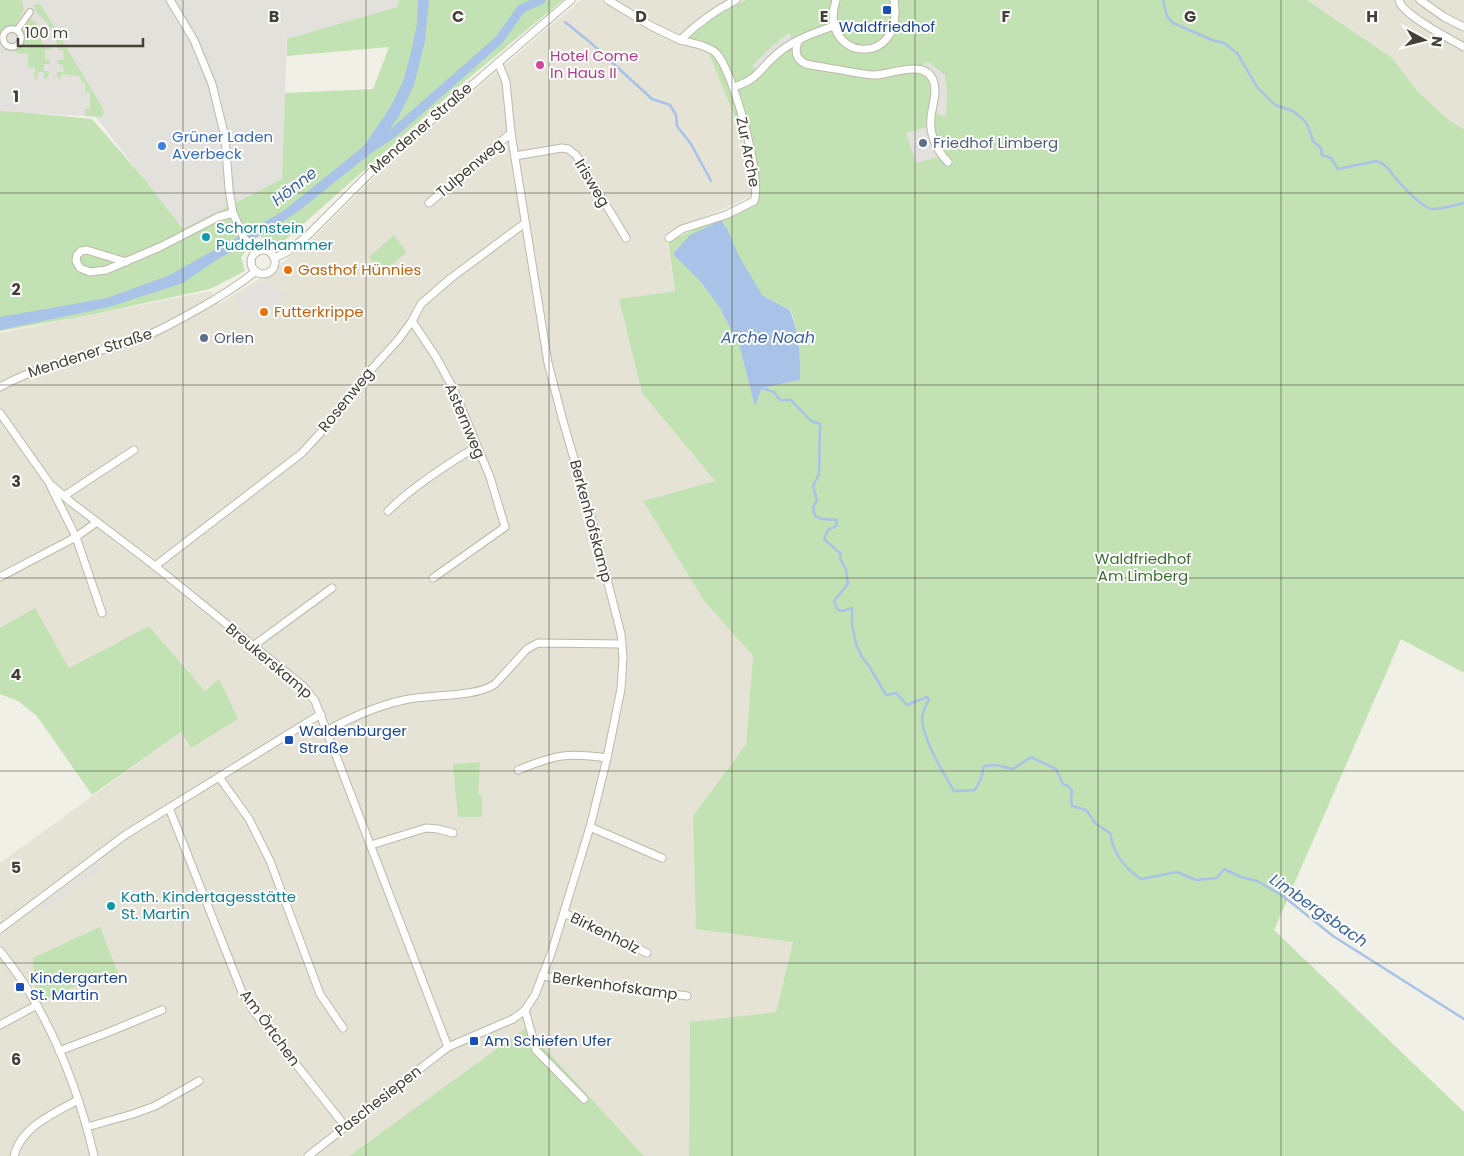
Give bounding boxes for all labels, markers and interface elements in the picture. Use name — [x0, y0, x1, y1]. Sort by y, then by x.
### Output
marker: Waldfriedhof — [881, 4, 893, 16]
text: B — [269, 5, 279, 28]
text: C — [452, 5, 464, 28]
text: D — [635, 5, 647, 28]
text: E — [820, 5, 828, 28]
text: F — [1002, 5, 1011, 28]
text: G — [1184, 5, 1196, 28]
text: H — [1366, 5, 1378, 28]
scale bar — [18, 15, 142, 47]
north arrow — [1399, 15, 1449, 65]
place label: Waldfriedhof — [839, 16, 935, 37]
text: 100 m — [25, 22, 68, 43]
text: N — [1426, 35, 1447, 48]
place label: Hotel Come In Haus II — [550, 45, 638, 83]
marker: Hotel Come In Haus II — [534, 59, 546, 71]
street label: Mendener Straße — [365, 77, 476, 178]
text: 1 — [13, 85, 19, 108]
street label: Zur Arche — [731, 115, 766, 189]
place label: Grüner Laden Averbeck — [172, 126, 273, 164]
place label: Friedhof Limberg — [933, 132, 1058, 153]
street label: Tulpenweg — [431, 133, 508, 202]
marker: Friedhof Limberg — [917, 137, 929, 149]
marker: Grüner Laden Averbeck — [156, 140, 168, 152]
street label: Irisweg — [570, 155, 615, 211]
water label: Hönne — [267, 161, 322, 211]
place label: Schornstein Puddelhammer — [216, 217, 333, 255]
marker: Schornstein Puddelhammer — [200, 231, 212, 243]
place label: Gasthof Hünnies — [298, 259, 421, 280]
marker: Gasthof Hünnies — [282, 264, 294, 276]
text: 2 — [11, 278, 21, 301]
place label: Futterkrippe — [274, 301, 364, 322]
marker: Futterkrippe — [258, 306, 270, 318]
street label: Mendener Straße — [25, 323, 155, 382]
water label: Arche Noah — [720, 326, 815, 349]
place label: Orlen — [214, 327, 254, 348]
marker: Orlen — [198, 332, 210, 344]
street label: Rosenweg — [313, 363, 378, 436]
street label: Asternweg — [440, 380, 491, 462]
street label: Berkenhofskamp — [565, 457, 618, 585]
text: 3 — [11, 470, 21, 493]
park label: Waldfriedhof Am Limberg — [1095, 548, 1191, 586]
street label: Breukerskamp — [221, 618, 317, 703]
text: 4 — [11, 663, 22, 686]
place label: Waldenburger Straße — [299, 720, 407, 758]
marker: Waldenburger Straße — [283, 734, 295, 746]
text: 5 — [11, 856, 21, 879]
water label: Limbergsbach — [1265, 868, 1372, 953]
place label: Kath. Kindertagesstätte St. Martin — [121, 886, 296, 924]
marker: Kath. Kindertagesstätte St. Martin — [105, 900, 117, 912]
street label: Birkenholz — [567, 907, 644, 958]
street label: Berkenhofskamp — [551, 966, 679, 1005]
place label: Kindergarten St. Martin — [30, 967, 128, 1005]
marker: Kindergarten St. Martin — [14, 981, 26, 993]
street label: Am Örtchen — [235, 985, 305, 1070]
place label: Am Schiefen Ufer — [484, 1030, 612, 1051]
marker: Am Schiefen Ufer — [468, 1035, 480, 1047]
text: 6 — [11, 1048, 21, 1071]
street label: Paschesiepen — [330, 1060, 425, 1141]

